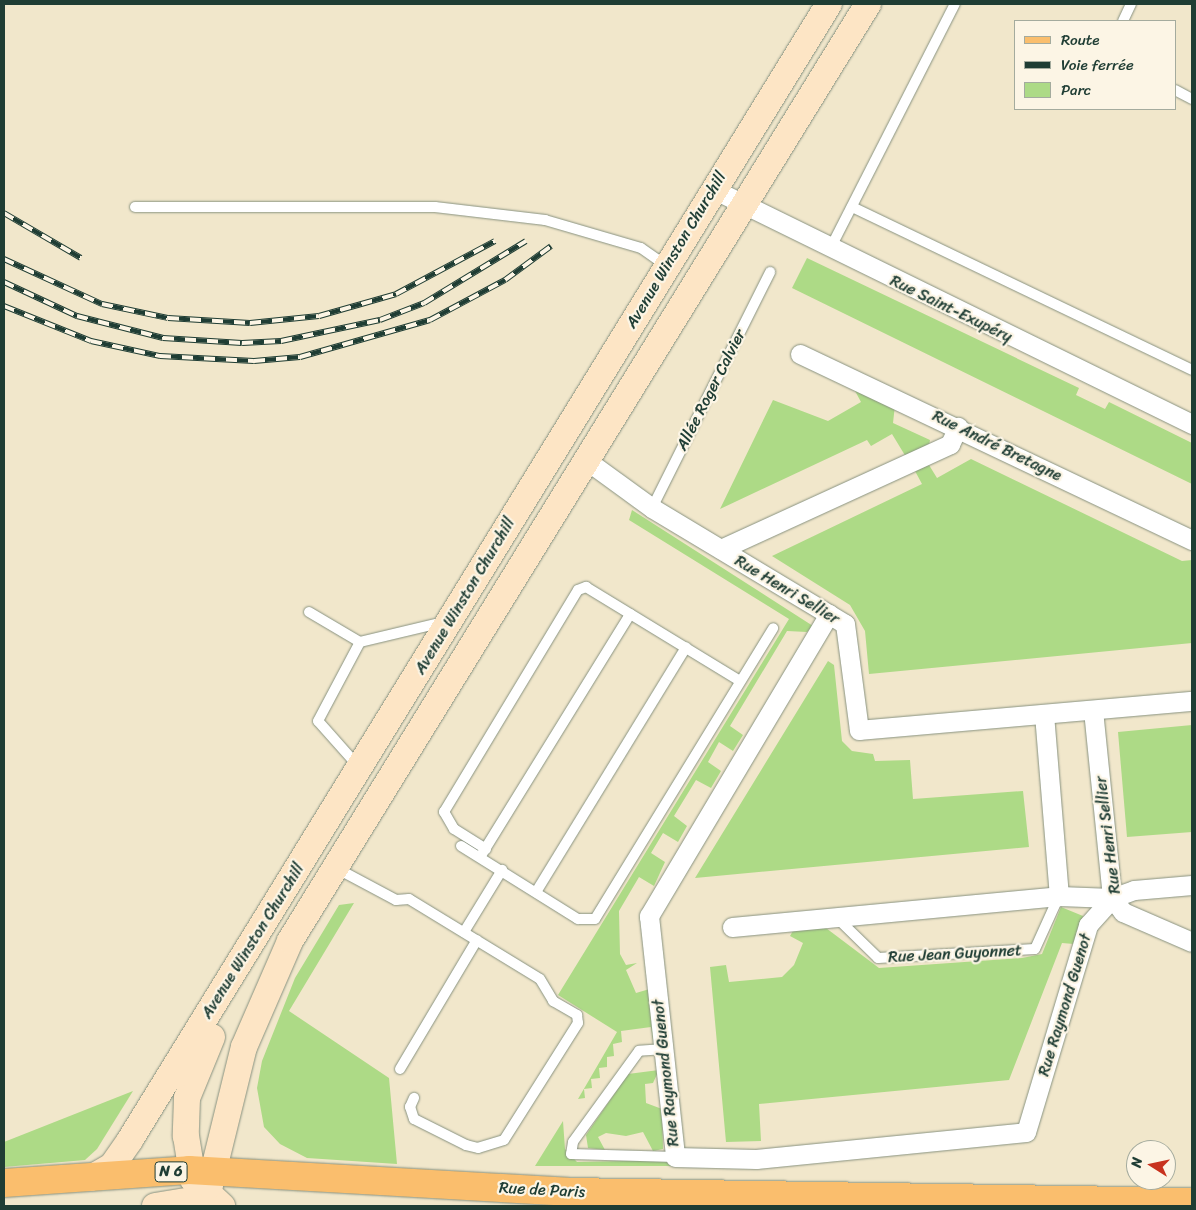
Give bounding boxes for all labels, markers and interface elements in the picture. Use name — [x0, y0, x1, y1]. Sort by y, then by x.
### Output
legend — [1014, 20, 1176, 110]
text: Route — [1061, 27, 1100, 53]
text: Voie ferrée — [1061, 52, 1134, 78]
text: Parc — [1061, 77, 1091, 103]
street label: Avenue Winston Churchill — [622, 168, 730, 332]
street label: Rue Saint-Exupéry — [887, 271, 1015, 347]
street label: Allée Roger Calvier — [672, 326, 750, 454]
street label: Rue André Bretagne — [929, 406, 1065, 486]
street label: Avenue Winston Churchill — [411, 514, 519, 678]
street label: Rue Henri Sellier — [731, 551, 843, 629]
street label: Rue Henri Sellier — [1091, 774, 1125, 896]
street label: Avenue Winston Churchill — [198, 860, 308, 1022]
street label: Rue Raymond Guenot — [1034, 931, 1096, 1079]
street label: Rue Jean Guyonnet — [887, 941, 1023, 967]
street label: Rue Raymond Guenot — [649, 998, 683, 1148]
north arrow — [1126, 1140, 1176, 1190]
text: N — [1124, 1156, 1150, 1169]
road number: N 6 — [154, 1160, 188, 1184]
street label: Rue de Paris — [498, 1178, 586, 1202]

